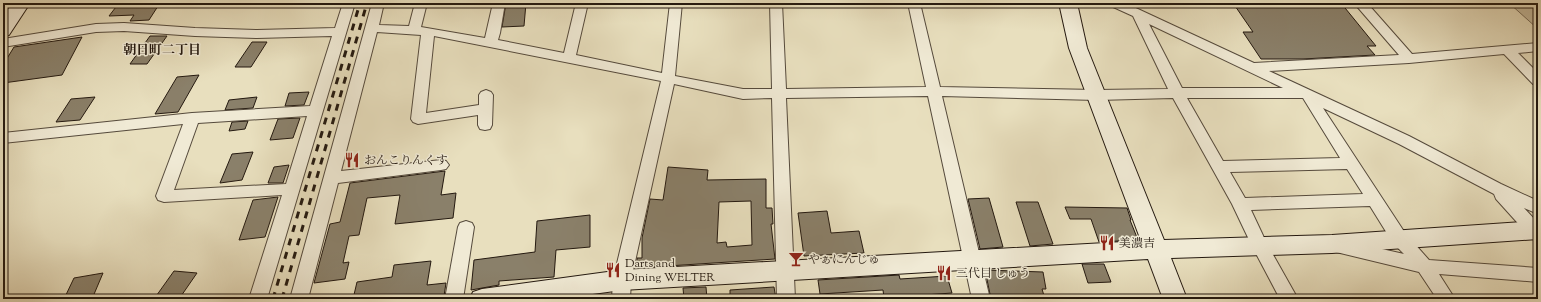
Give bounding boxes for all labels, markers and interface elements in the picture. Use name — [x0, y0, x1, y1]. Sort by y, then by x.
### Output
district label: 朝日町二丁目 — [123, 42, 201, 60]
restaurant icon: おんこりんくす — [343, 151, 361, 169]
place label: おんこりんくす — [364, 152, 448, 170]
restaurant icon: 美濃吉 — [1098, 234, 1116, 252]
place label: 美濃吉 — [1119, 235, 1155, 253]
bar icon: やぁにんじゅ — [787, 250, 805, 268]
place label: やぁにんじゅ — [808, 251, 880, 269]
place label: Darts and Dining WELTER — [625, 255, 715, 287]
restaurant icon: Darts and Dining WELTER — [604, 261, 622, 279]
restaurant icon: 三代目 しゅう — [935, 264, 953, 282]
place label: 三代目 しゅう — [956, 265, 1031, 283]

